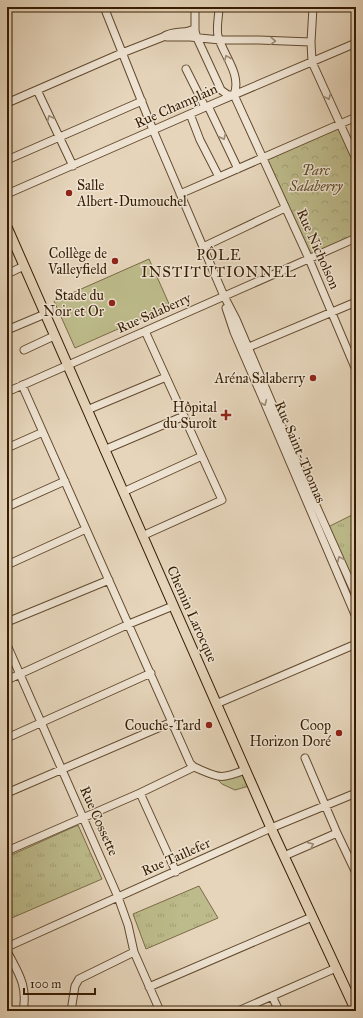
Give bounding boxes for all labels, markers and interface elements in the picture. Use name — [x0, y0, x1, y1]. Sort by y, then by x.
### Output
one-way arrow — [270, 37, 276, 45]
one-way arrow — [224, 55, 232, 62]
street label: Rue Champlain — [132, 80, 221, 132]
one-way arrow — [323, 93, 331, 101]
one-way arrow — [47, 114, 55, 122]
one-way arrow — [218, 133, 226, 141]
park label: Parc Salaberry — [289, 162, 343, 195]
place label: Salle Albert-Dumouchel — [76, 177, 187, 210]
marker: Salle Albert-Dumouchel — [64, 188, 74, 198]
street label: Rue Nicholson — [293, 206, 343, 292]
place label: Collège de Valleyfield — [47, 245, 107, 278]
district label: PÔLE INSTITUTIONNEL — [141, 246, 297, 281]
marker: Collège de Valleyfield — [110, 256, 120, 266]
place label: Stade du Noir et Or — [43, 287, 105, 320]
street label: Rue Salaberry — [114, 289, 194, 337]
marker: Stade du Noir et Or — [107, 298, 117, 308]
place label: Aréna Salaberry — [214, 370, 305, 387]
marker: Aréna Salaberry — [308, 373, 318, 383]
street label: Rue Saint-Thomas — [271, 398, 329, 506]
place label: Hôpital du Suroît — [163, 399, 217, 432]
one-way arrow — [260, 399, 268, 406]
marker: Hôpital du Suroît — [220, 409, 232, 421]
one-way arrow — [337, 556, 345, 564]
street label: Chemin Larocque — [162, 563, 221, 665]
place label: Couche-Tard — [125, 717, 201, 734]
place label: Coop Horizon Doré — [249, 717, 331, 750]
marker: Couche-Tard — [204, 720, 214, 730]
marker: Coop Horizon Doré — [334, 728, 344, 738]
street label: Rue Cossette — [76, 783, 122, 859]
street label: Rue Taillefer — [139, 834, 214, 880]
one-way arrow — [306, 842, 314, 850]
scale bar — [24, 970, 95, 996]
text: 100 m — [30, 977, 61, 991]

